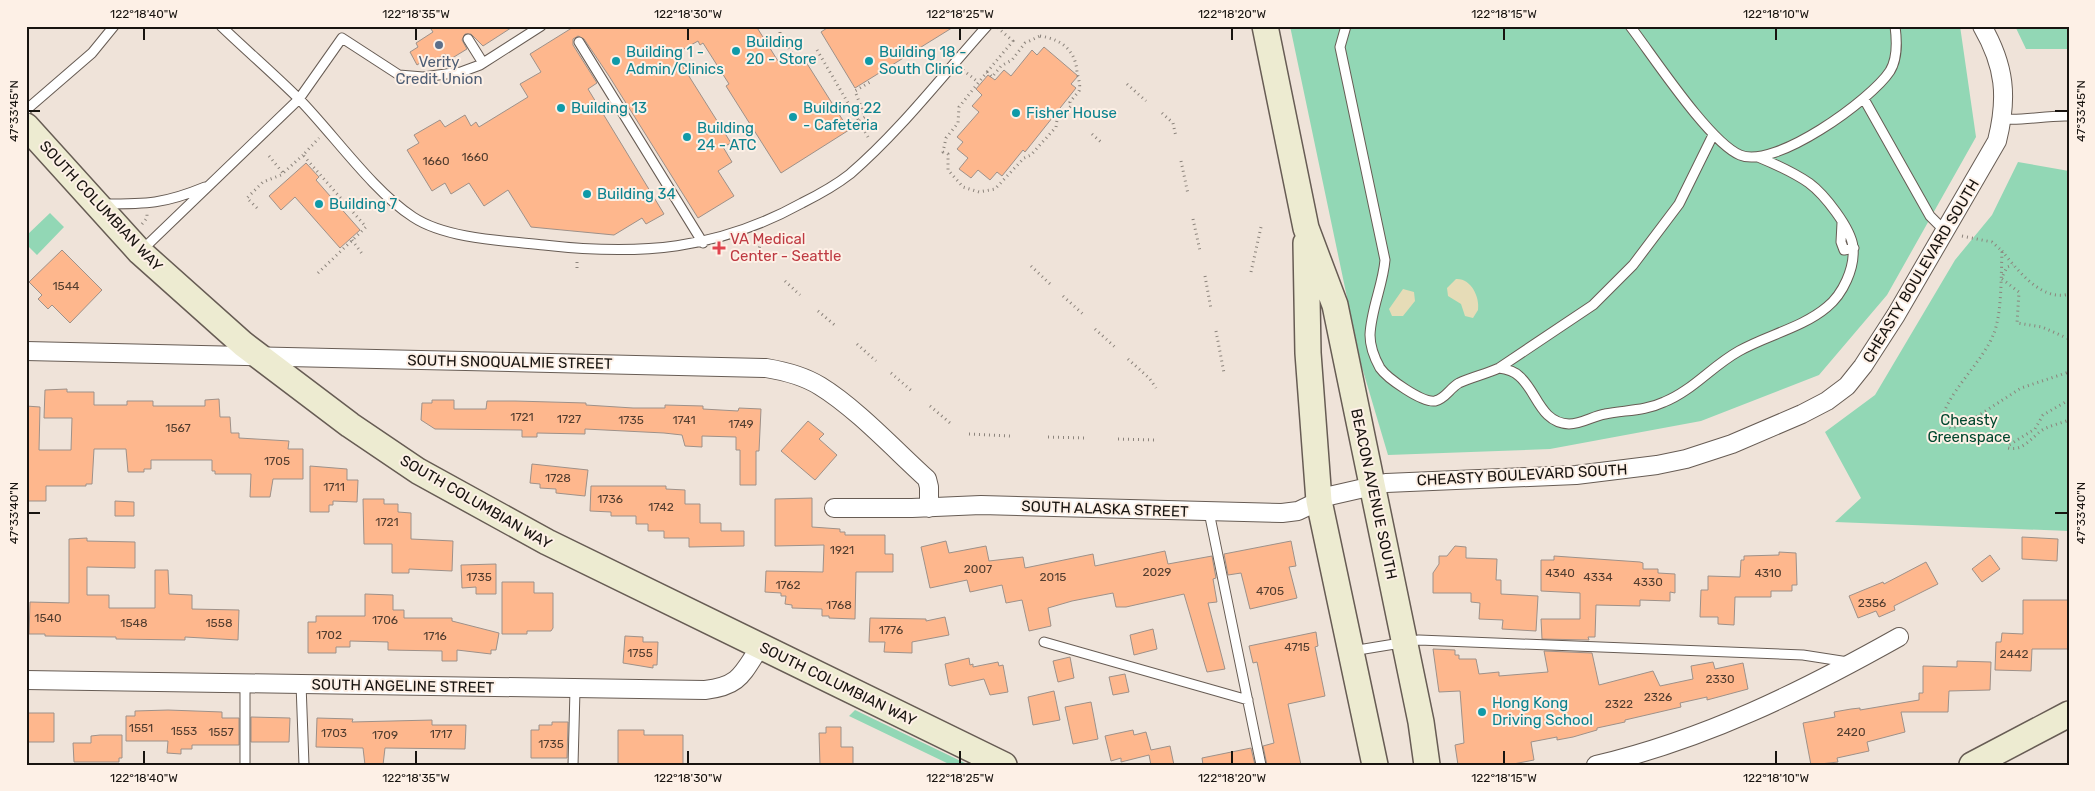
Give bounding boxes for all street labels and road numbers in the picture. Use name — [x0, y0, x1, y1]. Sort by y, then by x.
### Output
street label: SOUTH COLUMBIAN WAY — [36, 137, 166, 275]
street label: CHEASTY BOULEVARD SOUTH — [1859, 176, 1983, 366]
street label: SOUTH SNOQUALMIE STREET — [407, 351, 613, 373]
street label: BEACON AVENUE SOUTH — [1347, 407, 1401, 581]
street label: SOUTH COLUMBIAN WAY — [397, 451, 555, 553]
street label: CHEASTY BOULEVARD SOUTH — [1416, 460, 1628, 490]
street label: SOUTH ALASKA STREET — [1021, 497, 1189, 521]
street label: SOUTH COLUMBIAN WAY — [757, 638, 920, 730]
street label: SOUTH ANGELINE STREET — [311, 675, 495, 697]

